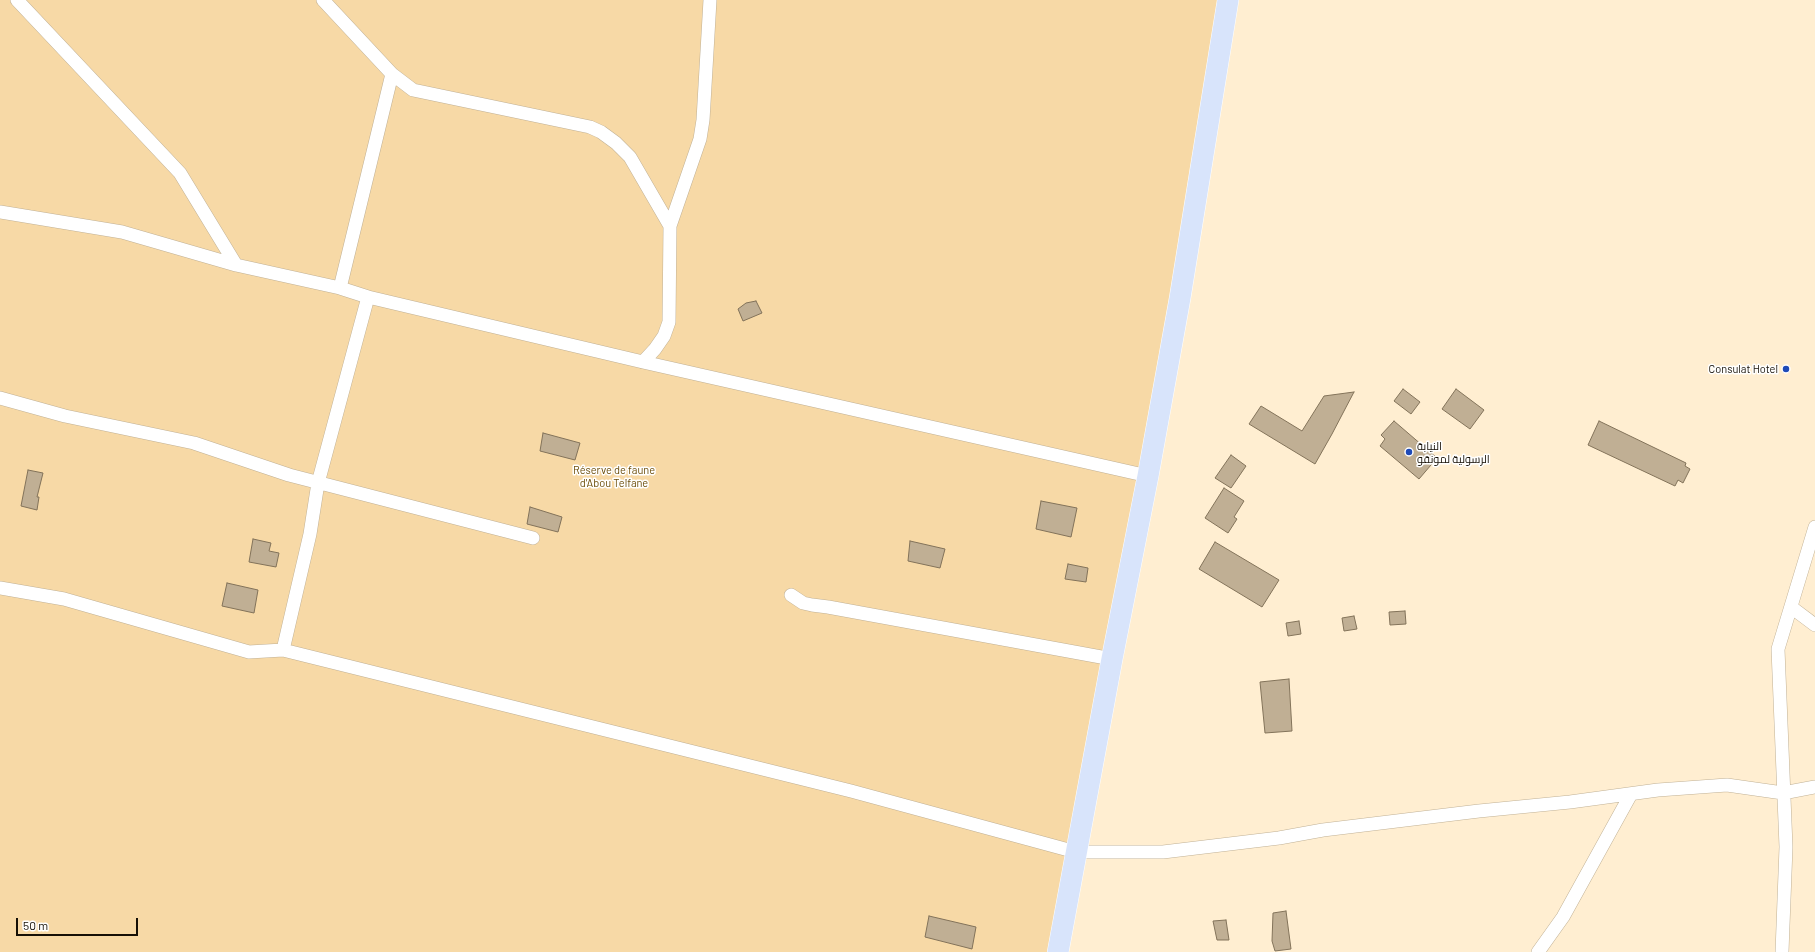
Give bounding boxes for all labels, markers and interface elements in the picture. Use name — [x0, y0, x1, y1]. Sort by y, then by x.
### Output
place label: Consulat Hotel — [1709, 362, 1778, 376]
marker: Consulat Hotel — [1781, 364, 1791, 374]
place label: النيابة الرسولية لمونقو — [1417, 439, 1490, 465]
marker: النيابة الرسولية لمونقو — [1404, 447, 1414, 457]
park label: Réserve de faune d'Abou Telfane — [573, 463, 655, 489]
scale bar — [18, 910, 140, 936]
text: 50 m — [23, 918, 48, 932]

